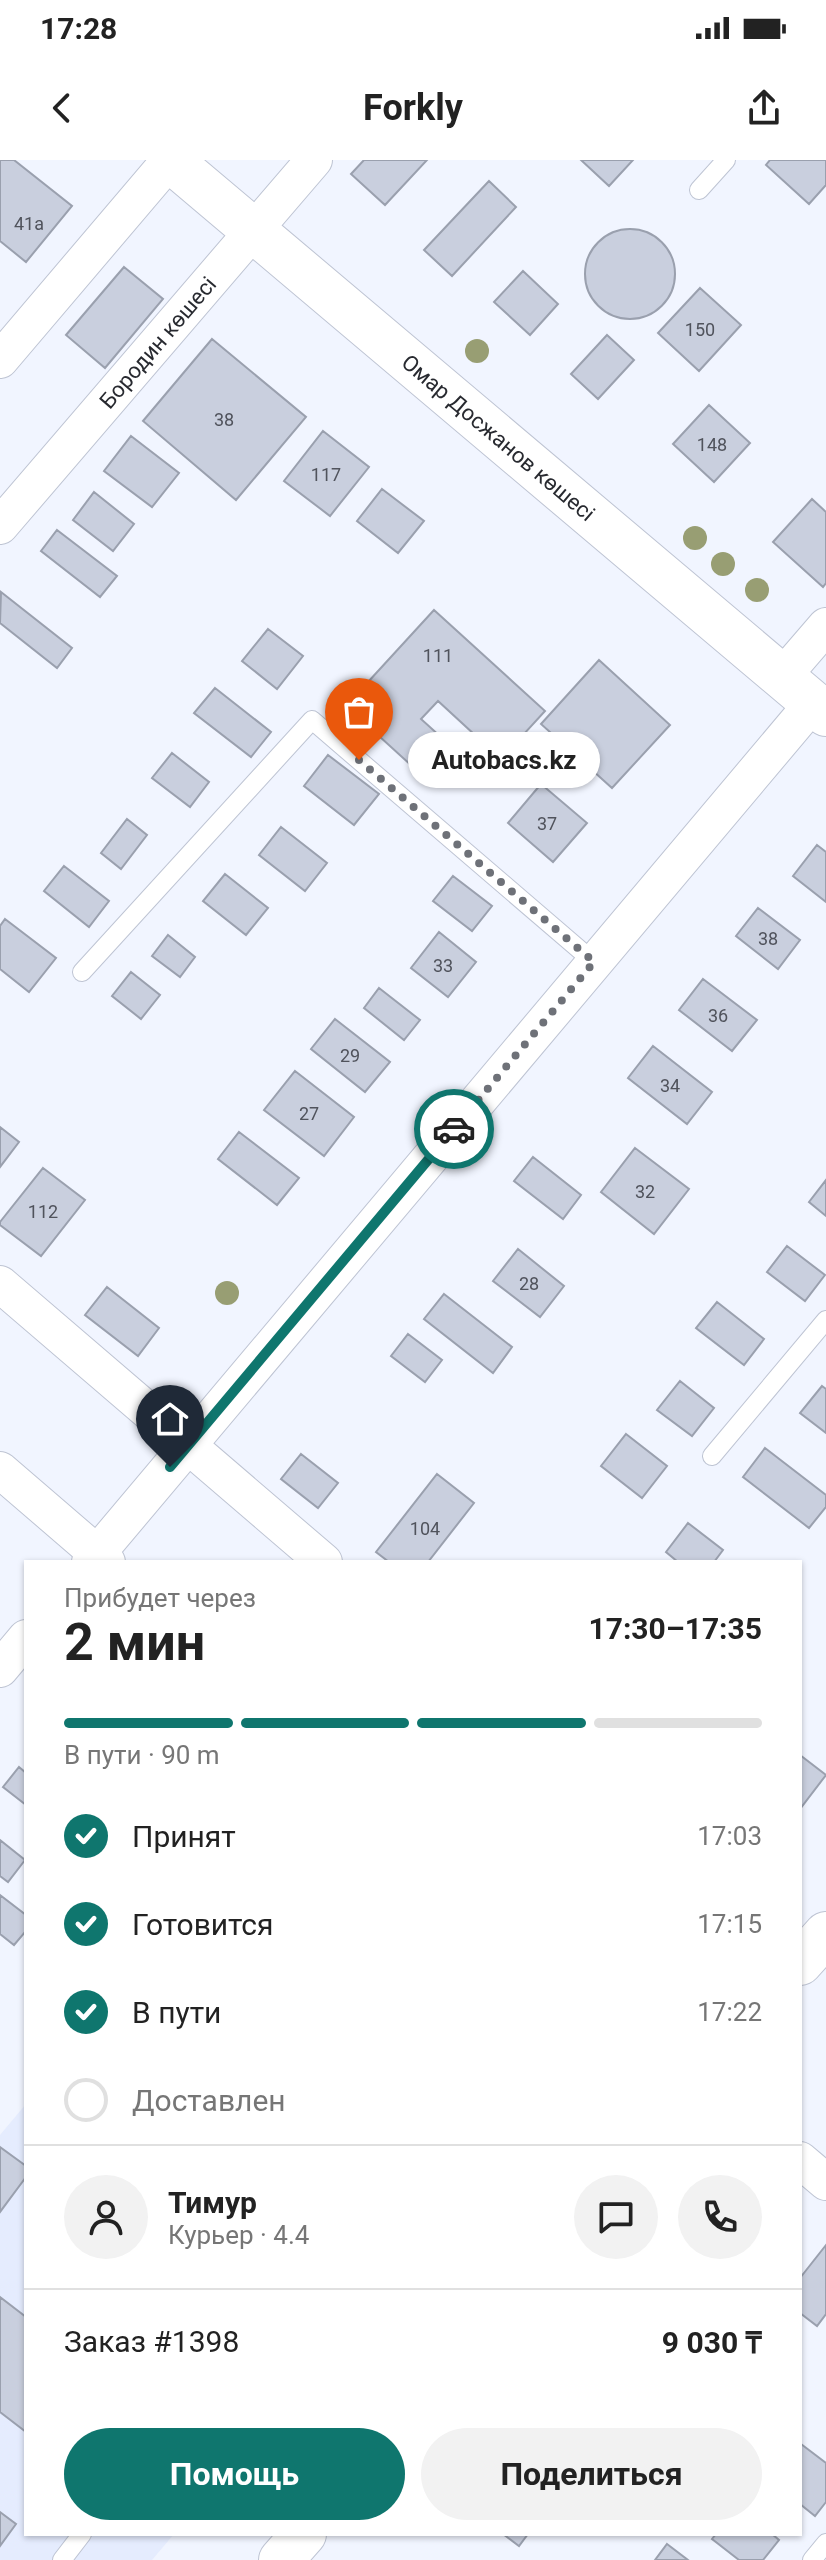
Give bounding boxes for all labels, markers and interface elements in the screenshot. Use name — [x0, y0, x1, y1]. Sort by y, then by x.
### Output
text: 17:28 — [40, 11, 117, 46]
icon: back — [40, 86, 84, 130]
icon: share — [742, 86, 786, 130]
text: Forkly — [363, 87, 463, 129]
house number: 41а — [14, 213, 44, 234]
street label: Бородин көшесі — [94, 271, 221, 413]
house number: 150 — [685, 319, 715, 340]
street label: Омар Досжанов көшесі — [397, 349, 600, 526]
house number: 38 — [214, 409, 234, 430]
house number: 148 — [697, 434, 727, 455]
house number: 117 — [311, 464, 341, 485]
house number: 111 — [423, 645, 453, 666]
pin — [325, 678, 393, 760]
icon: bag — [337, 690, 381, 734]
callout: Autobacs.kz — [407, 732, 599, 788]
text: Autobacs.kz — [431, 745, 577, 775]
house number: 37 — [537, 813, 557, 834]
house number: 38 — [758, 928, 778, 949]
house number: 33 — [433, 955, 453, 976]
house number: 36 — [708, 1005, 728, 1026]
house number: 29 — [340, 1045, 360, 1066]
house number: 34 — [660, 1075, 680, 1096]
courier — [414, 1089, 494, 1169]
house number: 27 — [299, 1103, 319, 1124]
icon: car — [432, 1107, 476, 1151]
house number: 32 — [635, 1181, 655, 1202]
house number: 112 — [28, 1201, 58, 1222]
house number: 28 — [519, 1273, 539, 1294]
pin — [136, 1385, 204, 1467]
icon: home — [148, 1397, 192, 1441]
house number: 104 — [410, 1518, 440, 1539]
text: Прибудет через — [64, 1583, 256, 1613]
text: 17:30–17:35 — [588, 1611, 762, 1646]
text: 2 мин — [64, 1612, 205, 1673]
text: В пути · 90 m — [64, 1740, 220, 1770]
icon: check — [64, 1814, 108, 1858]
text: Принят — [132, 1819, 236, 1854]
text: 17:03 — [697, 1821, 762, 1851]
icon: check — [64, 1902, 108, 1946]
text: Готовится — [132, 1907, 274, 1942]
text: 17:15 — [697, 1909, 762, 1939]
icon: check — [64, 1990, 108, 2034]
text: В пути — [132, 1995, 221, 2030]
text: 17:22 — [697, 1997, 762, 2027]
text: Доставлен — [132, 2083, 286, 2118]
button: person — [64, 2175, 148, 2259]
button: chat — [574, 2175, 658, 2259]
button: phone — [678, 2175, 762, 2259]
text: Тимур — [168, 2185, 257, 2220]
text: Курьер · 4.4 — [168, 2220, 309, 2250]
text: Заказ #1398 — [64, 2324, 239, 2359]
text: 9 030 ₸ — [662, 2325, 762, 2360]
button: Помощь — [64, 2428, 405, 2520]
button: Поделиться — [421, 2428, 762, 2520]

